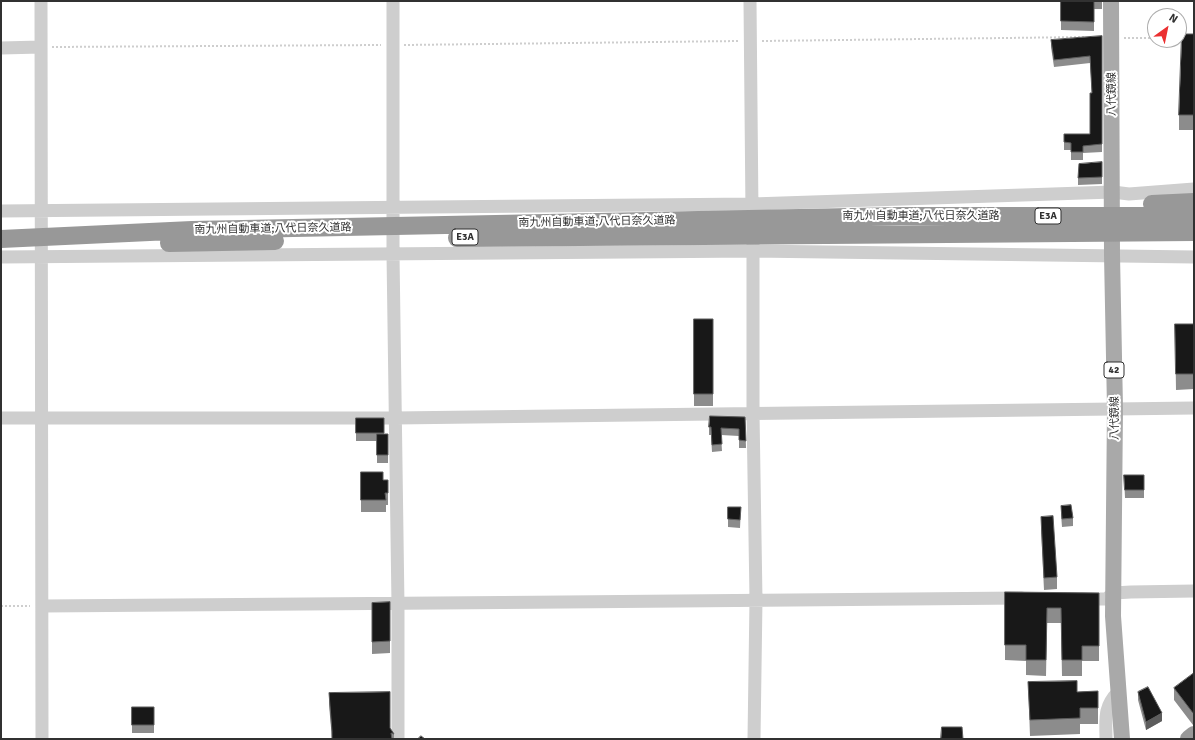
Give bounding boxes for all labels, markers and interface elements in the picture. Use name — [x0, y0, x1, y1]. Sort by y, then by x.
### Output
north arrow — [1147, 8, 1187, 48]
text: N — [1167, 11, 1180, 26]
street label: 八代鏡線 — [1105, 72, 1119, 116]
road number: E3A — [1035, 208, 1061, 224]
street label: 南九州自動車道;八代日奈久道路 — [843, 209, 999, 223]
street label: 南九州自動車道;八代日奈久道路 — [518, 214, 676, 230]
street label: 南九州自動車道;八代日奈久道路 — [194, 221, 352, 237]
road number: E3A — [452, 229, 478, 245]
road number: 42 — [1104, 362, 1124, 378]
street label: 八代鏡線 — [1108, 396, 1122, 440]

